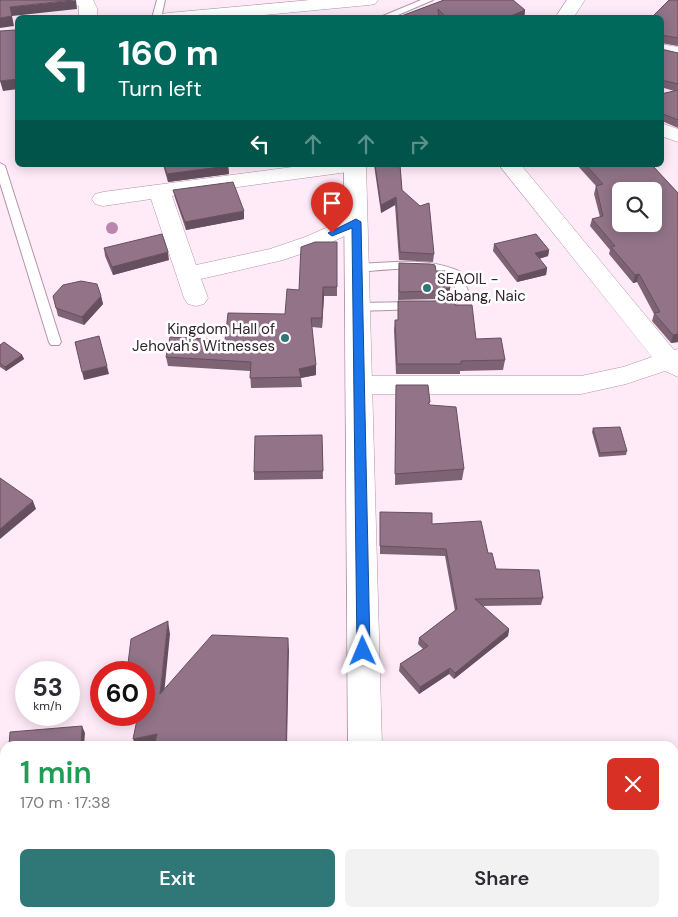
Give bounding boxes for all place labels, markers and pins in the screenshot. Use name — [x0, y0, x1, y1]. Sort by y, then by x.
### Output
pin — [311, 182, 353, 233]
place label: SEAOIL - Sabang, Naic — [437, 269, 526, 306]
marker: SEAOIL - Sabang, Naic — [421, 282, 433, 294]
place label: Kingdom Hall of Jehovah's Witnesses — [132, 319, 275, 356]
marker: Kingdom Hall of Jehovah's Witnesses — [279, 332, 291, 344]

